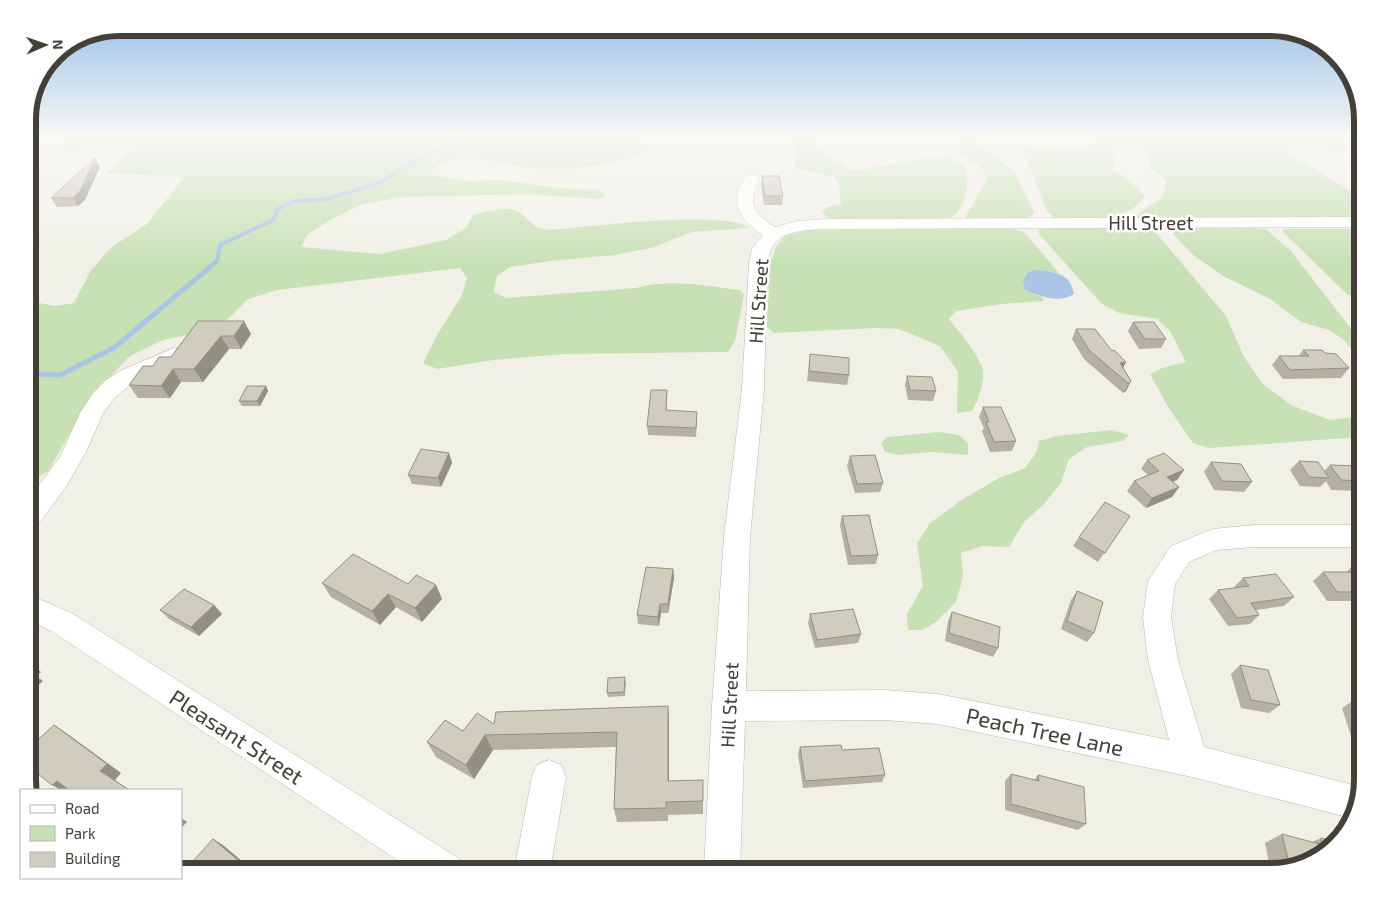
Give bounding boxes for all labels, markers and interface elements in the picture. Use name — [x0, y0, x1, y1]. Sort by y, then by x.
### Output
north arrow — [20, 20, 70, 70]
text: N — [50, 39, 67, 50]
street label: Hill Street — [1108, 211, 1194, 234]
street label: Hill Street — [744, 258, 772, 344]
street label: Hill Street — [715, 662, 743, 748]
street label: Pleasant Street — [165, 683, 309, 789]
street label: Peach Tree Lane — [964, 702, 1126, 760]
legend — [20, 789, 182, 879]
text: Road — [65, 799, 100, 817]
text: Park — [65, 824, 96, 842]
text: Building — [65, 849, 121, 867]

